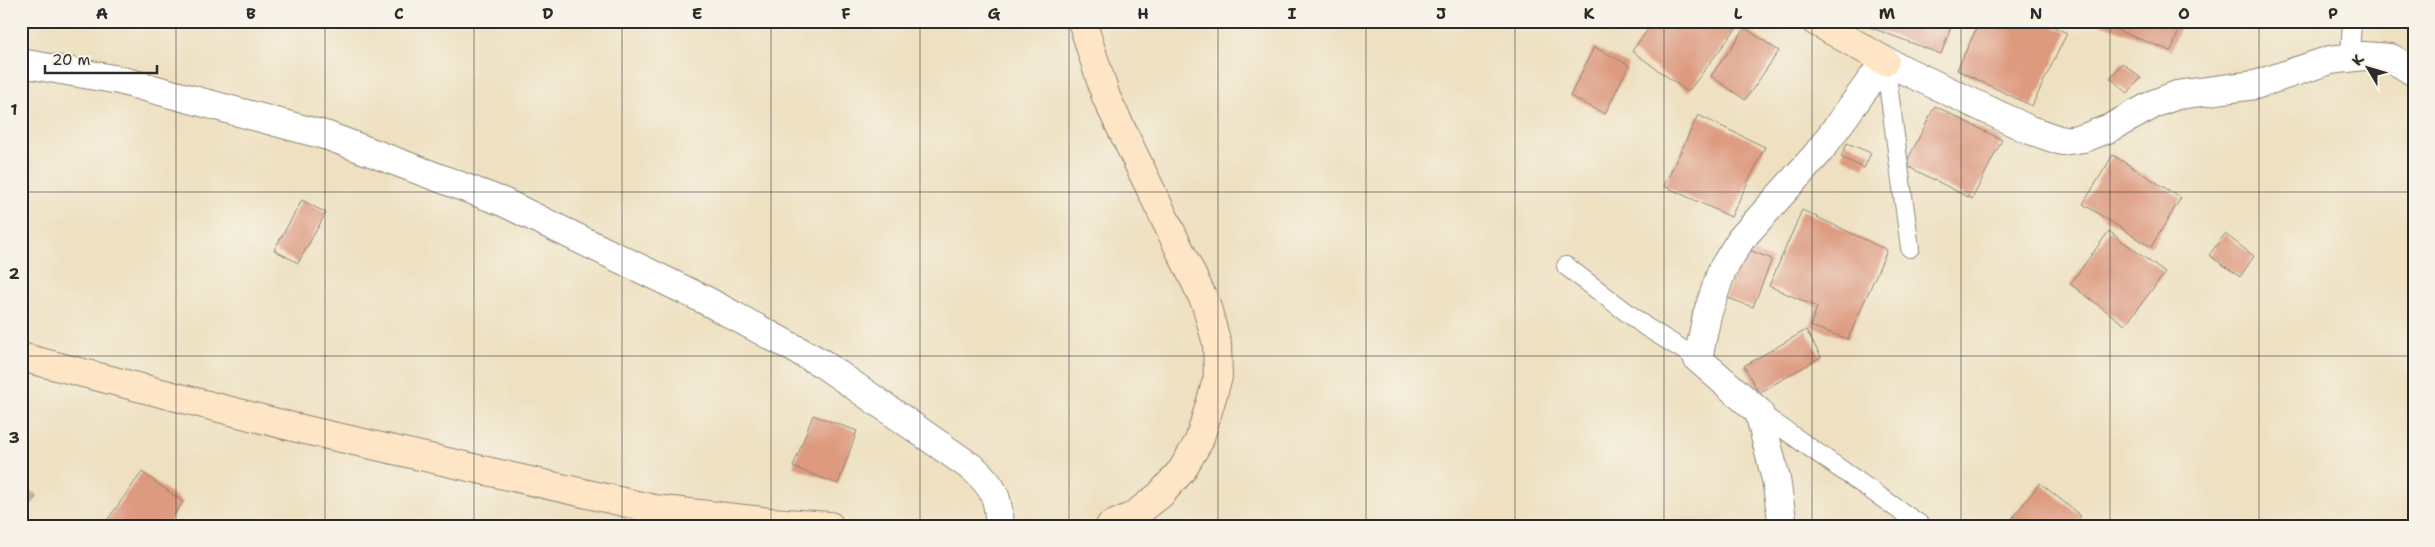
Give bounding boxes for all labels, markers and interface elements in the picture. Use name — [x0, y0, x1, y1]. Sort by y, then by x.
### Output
text: A — [96, 3, 108, 24]
text: B — [246, 3, 256, 24]
text: C — [394, 3, 404, 24]
text: D — [542, 3, 554, 24]
text: E — [692, 3, 702, 24]
text: F — [841, 3, 851, 24]
text: G — [988, 3, 1001, 24]
text: H — [1137, 3, 1149, 24]
text: I — [1288, 3, 1297, 24]
text: J — [1436, 3, 1446, 24]
text: K — [1584, 3, 1595, 24]
text: L — [1734, 3, 1743, 24]
text: M — [1879, 3, 1896, 24]
text: N — [2030, 3, 2042, 24]
text: O — [2178, 3, 2190, 24]
text: P — [2328, 3, 2338, 24]
scale bar — [45, 42, 158, 74]
north arrow — [2342, 42, 2392, 92]
text: 20 m — [52, 50, 91, 70]
text: K — [2348, 50, 2368, 69]
text: 1 — [10, 99, 18, 120]
text: 2 — [8, 263, 20, 284]
text: 3 — [8, 427, 20, 448]

